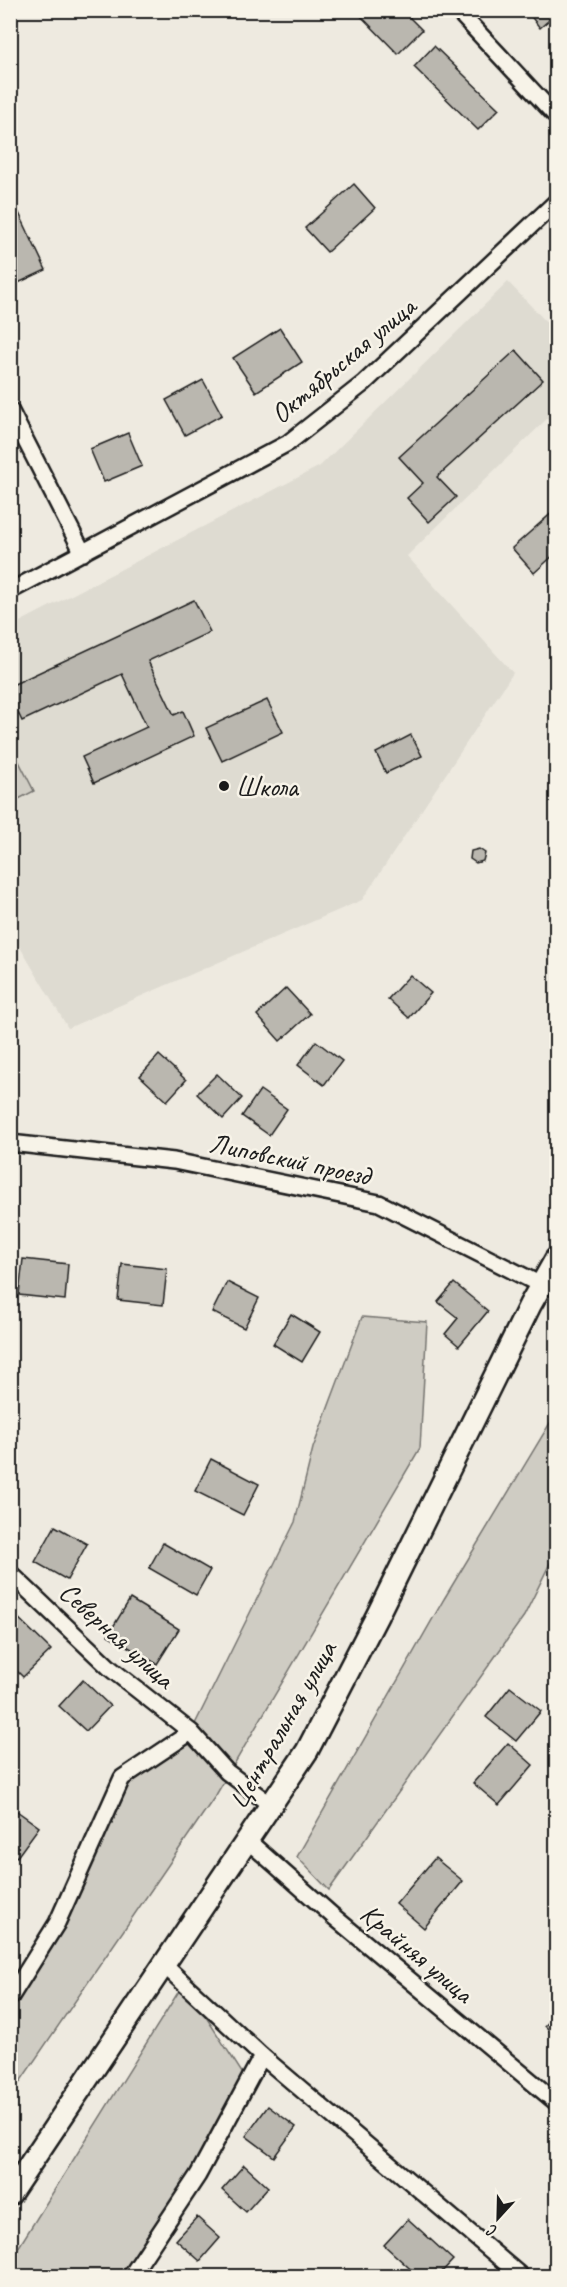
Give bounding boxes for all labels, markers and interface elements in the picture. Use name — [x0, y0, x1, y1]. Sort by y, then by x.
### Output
street label: Октябрьская улица — [263, 287, 425, 431]
place label: Школа — [236, 769, 300, 804]
marker: Школа — [217, 779, 231, 793]
street label: Липовский проезд — [206, 1125, 377, 1194]
street label: Северная улица — [52, 1574, 183, 1697]
street label: Центральная улица — [220, 1634, 345, 1815]
street label: Крайняя улица — [353, 1896, 482, 2011]
north arrow — [468, 2188, 528, 2248]
text: С — [483, 2219, 500, 2242]

